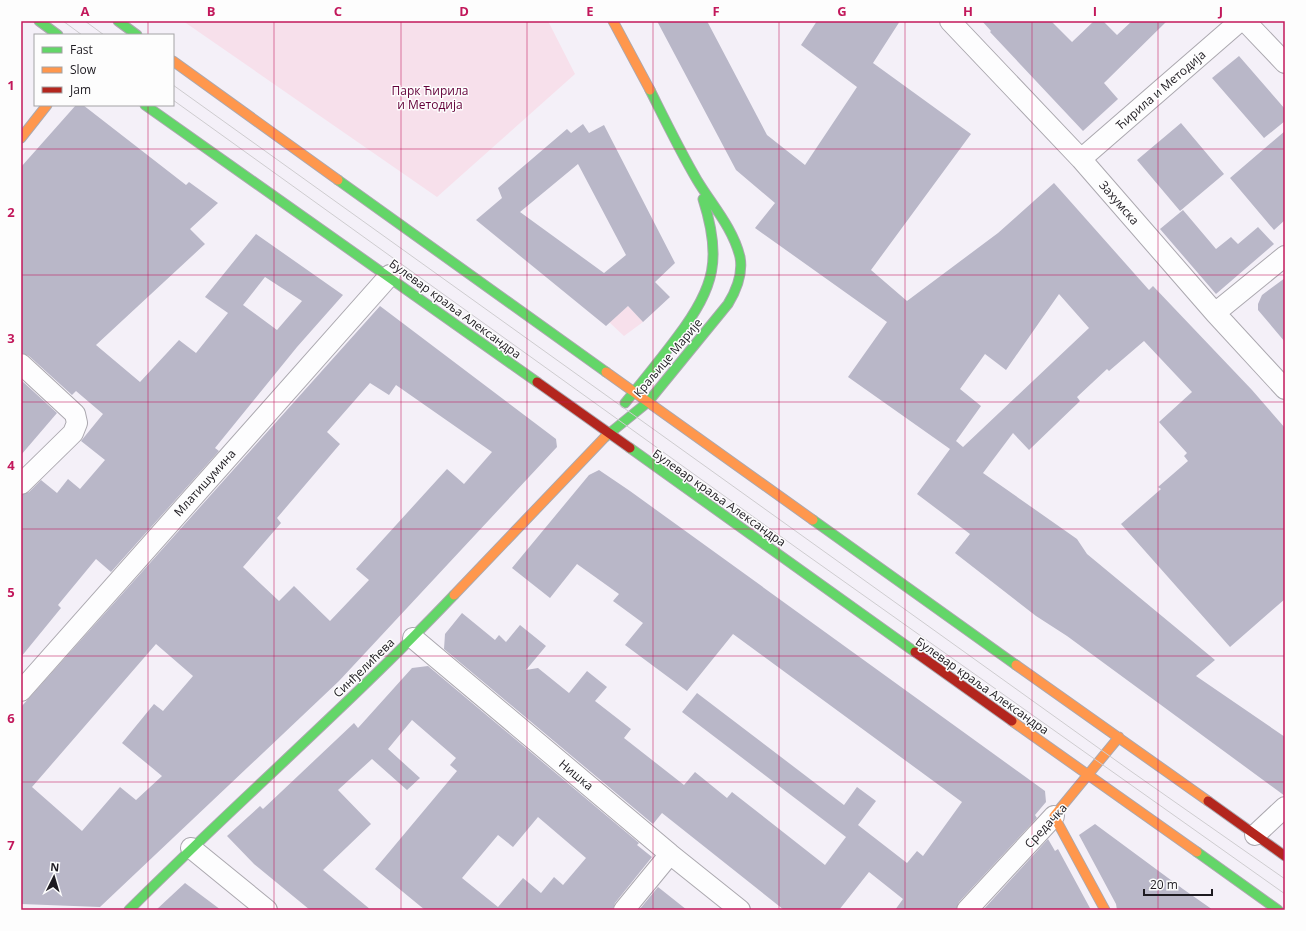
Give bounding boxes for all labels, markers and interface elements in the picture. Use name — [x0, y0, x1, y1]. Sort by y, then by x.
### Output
text: A — [81, 2, 90, 20]
text: B — [207, 2, 216, 20]
text: C — [334, 2, 342, 20]
text: D — [459, 2, 469, 20]
text: E — [586, 2, 594, 20]
text: F — [712, 2, 720, 20]
text: G — [837, 2, 847, 20]
text: H — [963, 2, 973, 20]
text: I — [1093, 2, 1097, 20]
text: J — [1218, 2, 1223, 20]
legend — [34, 34, 174, 106]
text: Fast — [70, 41, 93, 58]
street label: Ћирила и Методија — [1112, 46, 1209, 133]
text: Slow — [70, 61, 97, 78]
text: 1 — [7, 76, 15, 94]
text: Jam — [69, 81, 91, 98]
park label: Парк Ћирила и Методија — [392, 82, 469, 113]
street label: Захумска — [1095, 177, 1143, 228]
text: 2 — [7, 203, 15, 221]
street label: Булевар краља Александра — [386, 255, 525, 362]
street label: Краљице Марије — [629, 314, 706, 401]
text: 3 — [7, 329, 15, 347]
street label: Млатишумина — [170, 445, 239, 520]
street label: Булевар краља Александра — [649, 445, 789, 550]
text: 4 — [7, 456, 15, 474]
text: 5 — [7, 583, 15, 601]
street label: Булевар краља Александра — [912, 633, 1052, 738]
street label: Синђелићева — [329, 634, 398, 701]
text: 6 — [7, 709, 15, 727]
street label: Нишка — [556, 755, 597, 794]
street label: Средачка — [1021, 800, 1071, 852]
text: 7 — [7, 836, 15, 854]
north arrow — [34, 857, 74, 897]
text: N — [50, 859, 60, 874]
scale bar — [1144, 871, 1212, 897]
text: 20 m — [1150, 876, 1178, 893]

